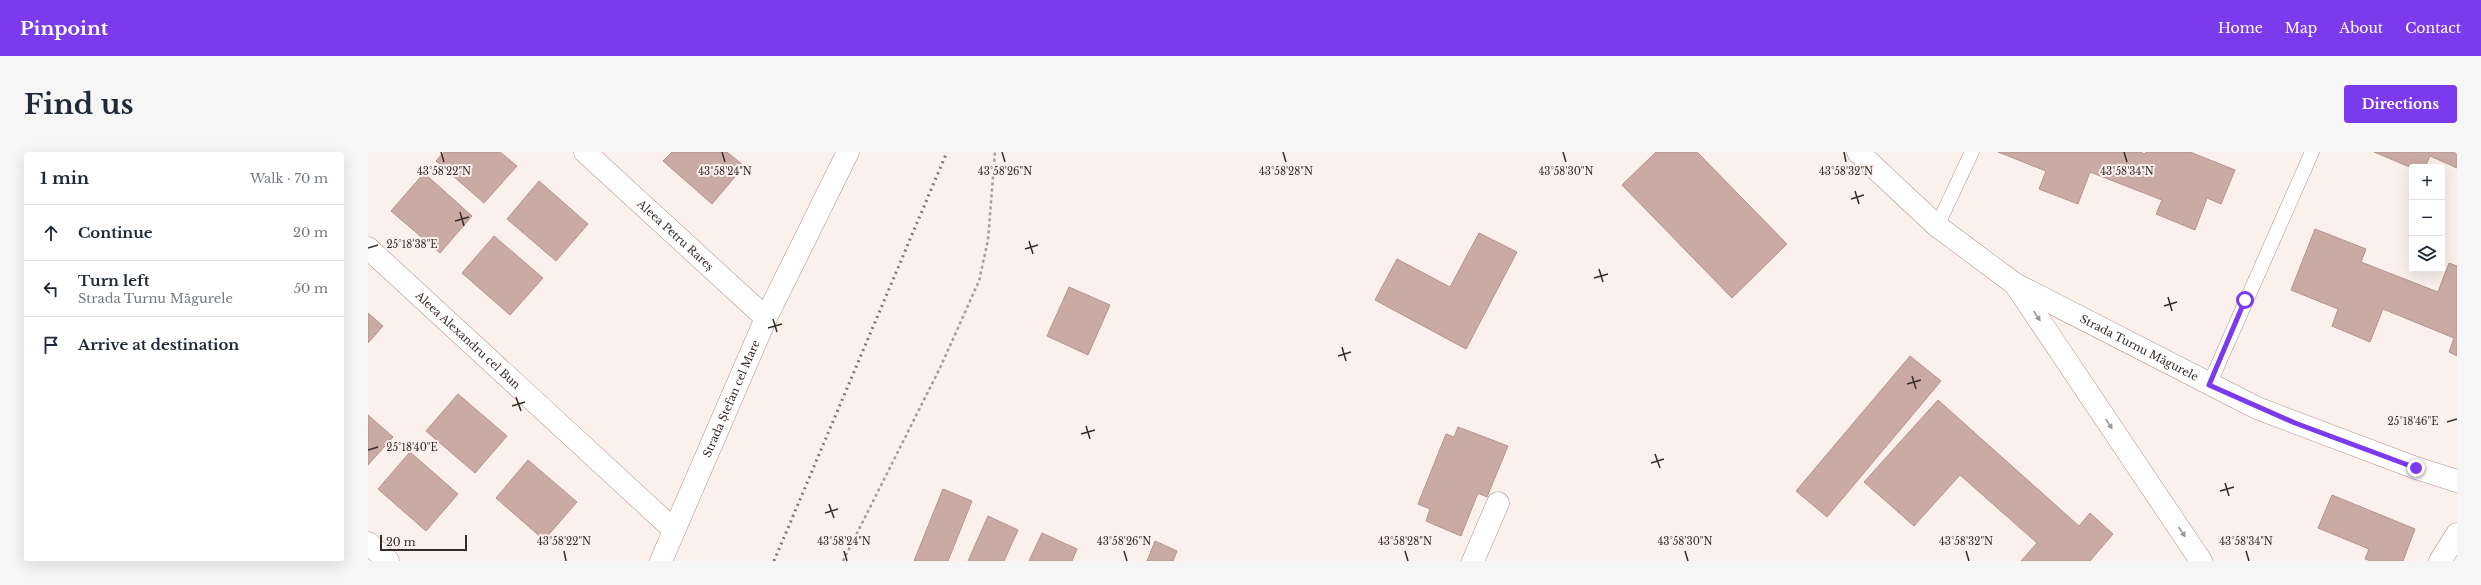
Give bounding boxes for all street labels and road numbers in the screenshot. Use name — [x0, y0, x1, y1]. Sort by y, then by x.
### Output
street label: Aleea Petru Rareș — [634, 196, 717, 274]
street label: Aleea Alexandru cel Bun — [412, 288, 524, 392]
street label: Strada Turnu Măgurele — [2078, 311, 2201, 384]
street label: Strada Ștefan cel Mare — [700, 338, 763, 459]

